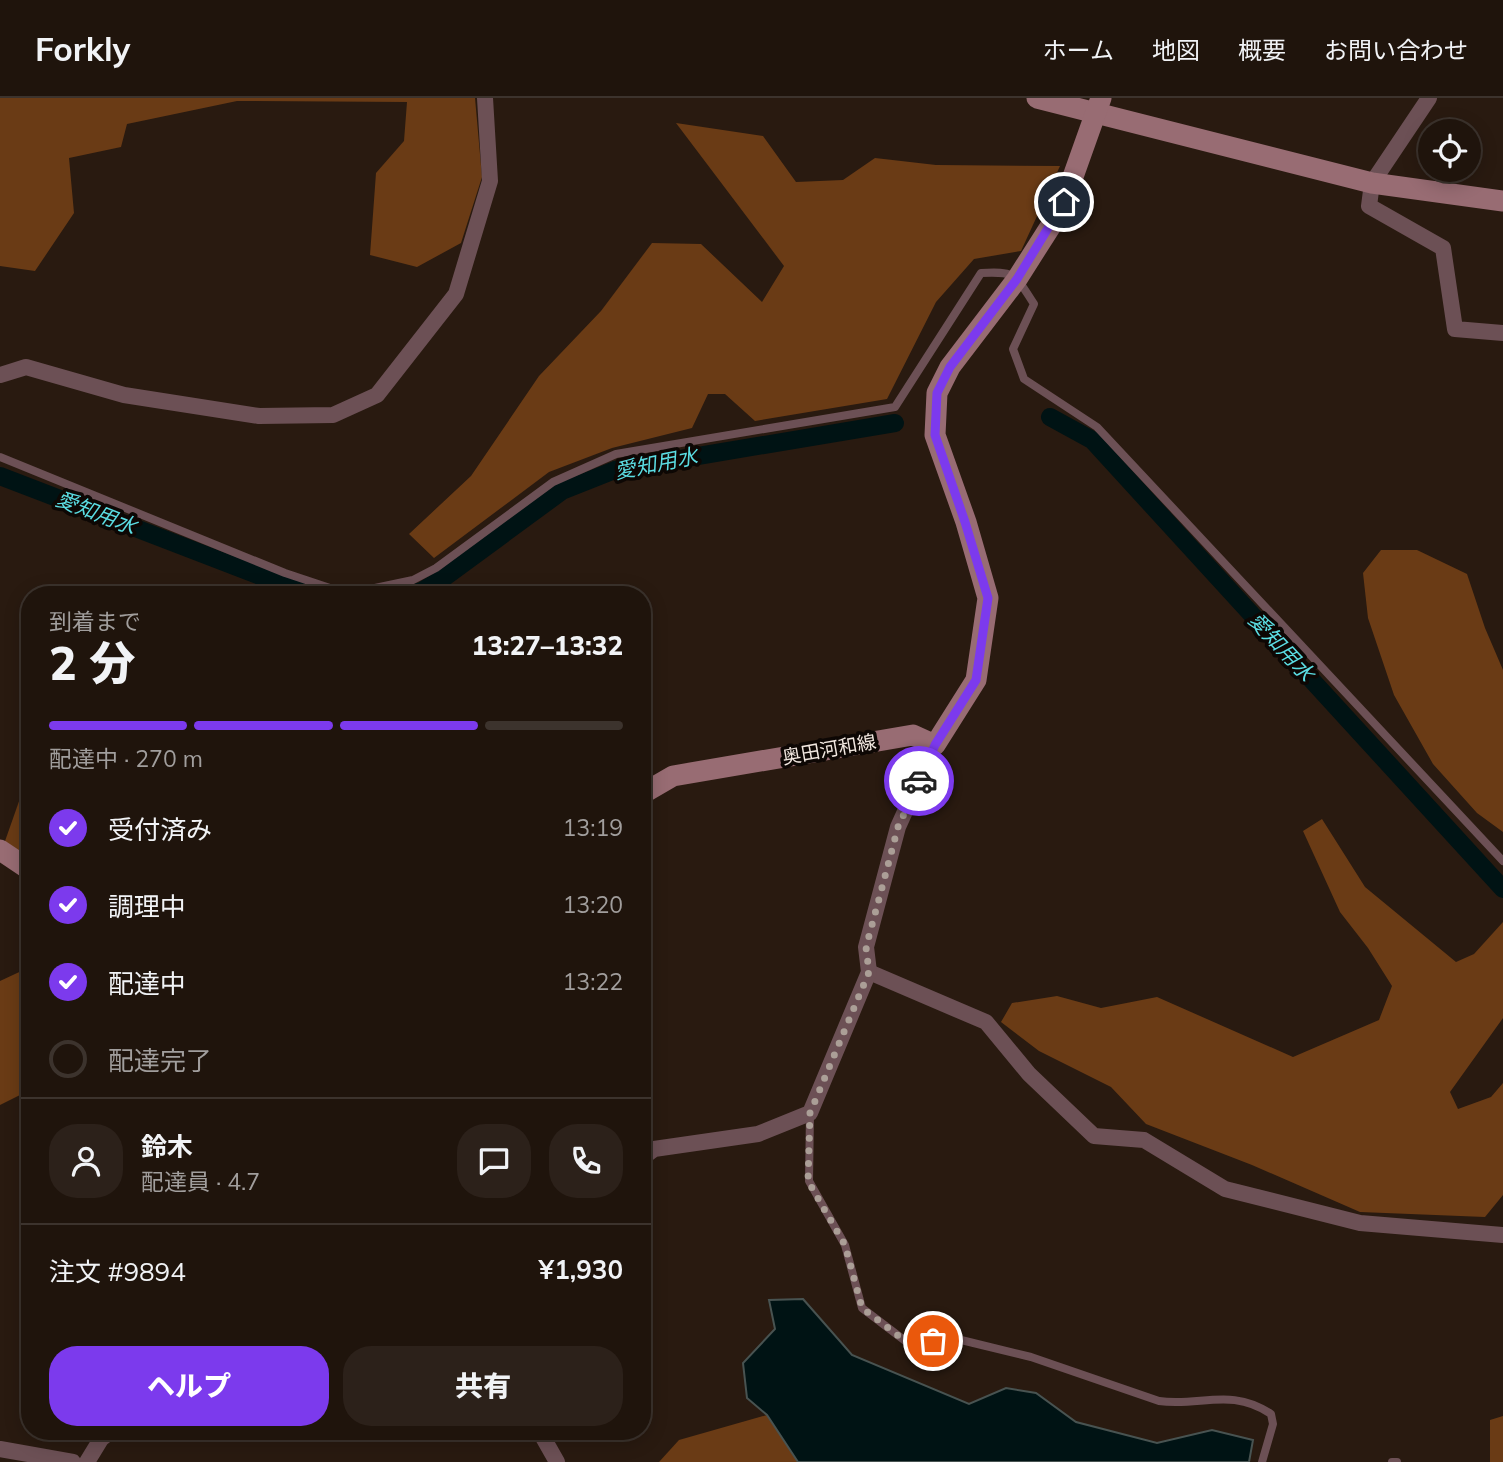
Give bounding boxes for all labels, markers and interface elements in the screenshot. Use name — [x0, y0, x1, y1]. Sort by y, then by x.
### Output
text: Forkly — [35, 28, 131, 69]
text: ホーム — [1043, 35, 1114, 65]
text: 地図 — [1152, 35, 1200, 65]
text: 概要 — [1238, 35, 1286, 65]
text: お問い合わせ — [1324, 35, 1468, 65]
map controls — [1418, 119, 1481, 182]
button: locate — [1418, 119, 1481, 182]
pin — [1034, 172, 1094, 232]
icon: home — [1045, 183, 1083, 221]
water label: 愛知用水 — [612, 442, 701, 484]
water label: 愛知用水 — [52, 485, 142, 540]
text: 到着まで — [49, 607, 141, 636]
water label: 愛知用水 — [1244, 607, 1321, 687]
text: 13:27–13:32 — [472, 629, 623, 662]
text: 2 分 — [49, 634, 136, 692]
street label: 奥田河和線 — [780, 729, 878, 769]
text: 配達中 · 270 m — [49, 744, 203, 773]
courier — [884, 746, 954, 816]
icon: car — [900, 762, 938, 800]
icon: check — [49, 809, 87, 847]
text: 受付済み — [108, 813, 212, 846]
text: 13:19 — [563, 813, 623, 842]
icon: check — [49, 886, 87, 924]
text: 調理中 — [108, 890, 186, 923]
text: 13:20 — [563, 890, 623, 919]
icon: check — [49, 963, 87, 1001]
text: 配達中 — [108, 967, 186, 1000]
text: 13:22 — [563, 967, 623, 996]
text: 配達完了 — [108, 1044, 212, 1077]
button: person — [49, 1124, 123, 1198]
button: chat — [457, 1124, 531, 1198]
button: phone — [549, 1124, 623, 1198]
text: 鈴木 — [141, 1130, 193, 1163]
text: 配達員 · 4.7 — [141, 1167, 260, 1196]
text: ¥1,930 — [539, 1253, 623, 1286]
text: 注文 #9894 — [49, 1255, 186, 1288]
pin — [903, 1311, 963, 1371]
icon: bag — [914, 1322, 952, 1360]
button: ヘルプ — [49, 1346, 329, 1426]
button: 共有 — [343, 1346, 623, 1426]

